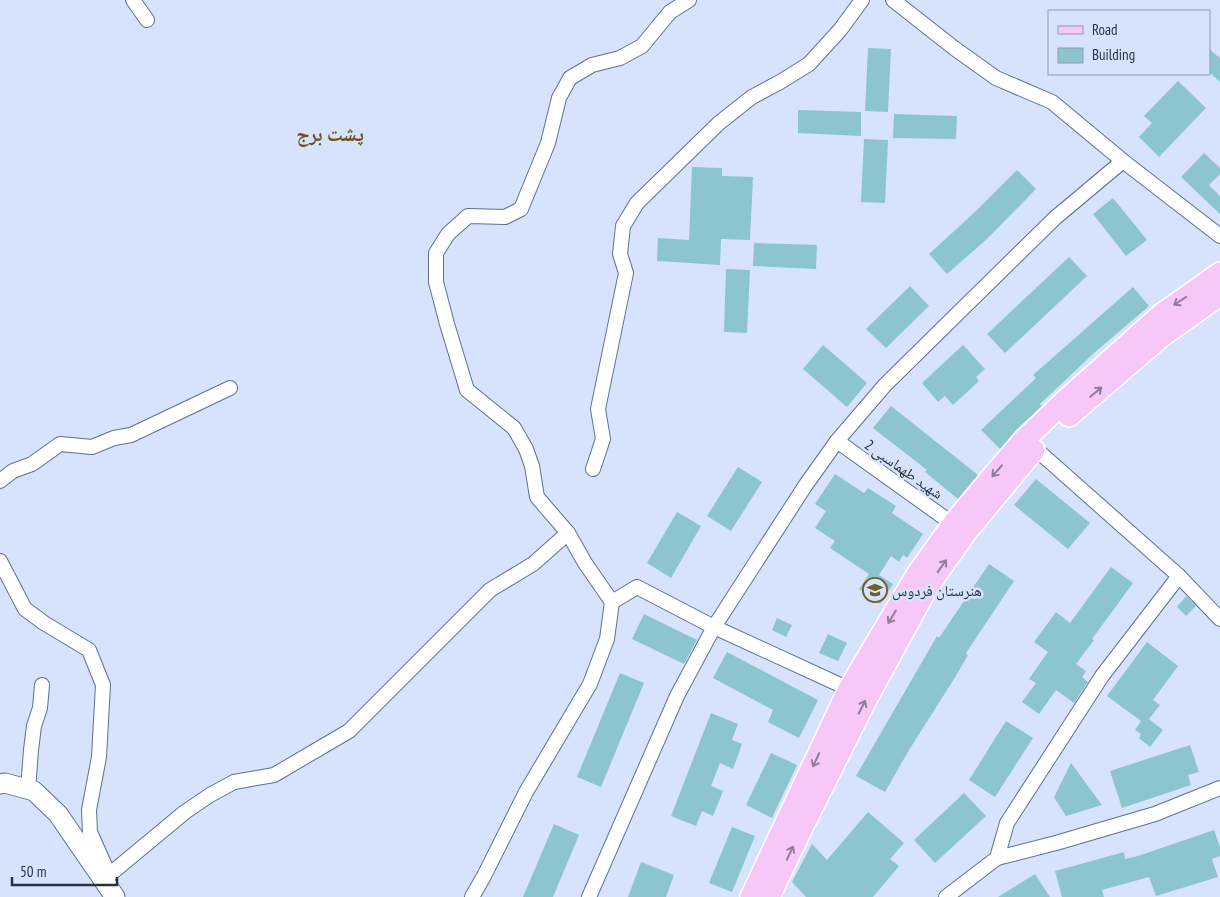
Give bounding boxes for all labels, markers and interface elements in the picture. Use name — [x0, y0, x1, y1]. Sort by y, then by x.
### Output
legend — [1048, 10, 1210, 75]
text: Road — [1092, 20, 1118, 39]
text: Building — [1092, 45, 1135, 64]
district label: پشت برج — [296, 121, 364, 147]
one-way arrow — [1173, 296, 1187, 306]
one-way arrow — [1089, 387, 1102, 398]
street label: شهید طهماسبی 2 — [861, 435, 947, 504]
one-way arrow — [992, 464, 1003, 477]
one-way arrow — [937, 559, 947, 573]
school or university icon: هنرستان فردوس — [862, 577, 888, 603]
place label: هنرستان فردوس — [892, 581, 982, 601]
one-way arrow — [887, 609, 897, 624]
one-way arrow — [857, 700, 867, 715]
one-way arrow — [810, 752, 820, 767]
one-way arrow — [786, 846, 795, 861]
scale bar — [12, 854, 118, 886]
text: 50 m — [20, 862, 46, 881]

